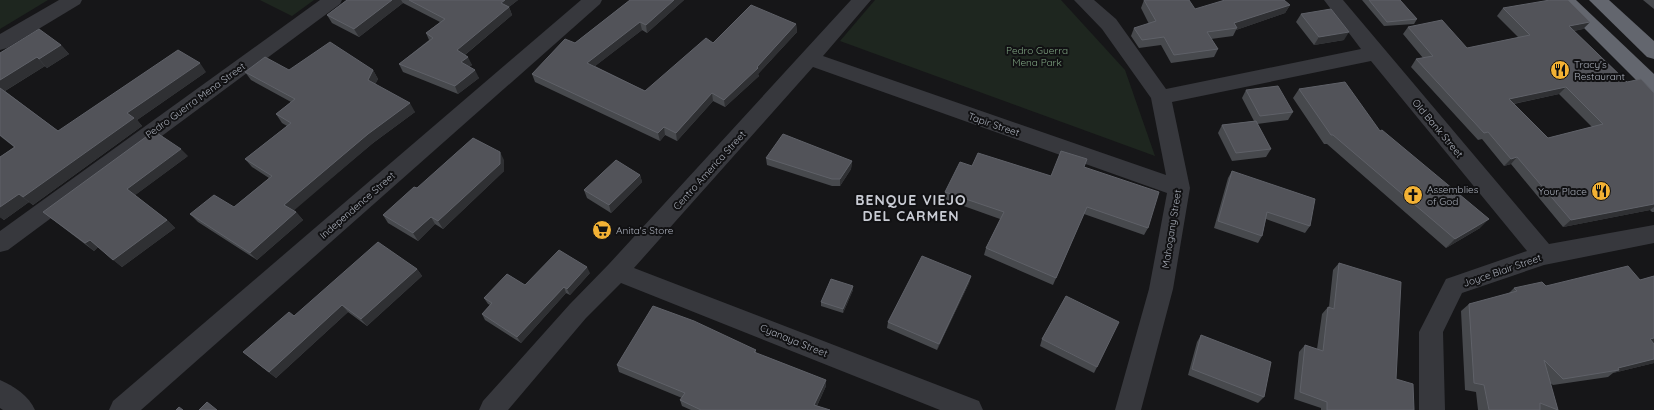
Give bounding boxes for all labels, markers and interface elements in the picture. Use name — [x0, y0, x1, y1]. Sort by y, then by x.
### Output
park label: Pedro Guerra Mena Park — [1006, 44, 1068, 69]
place label: Tracy's Restaurant — [1574, 58, 1626, 83]
street label: Pedro Guerra Mena Street — [143, 59, 248, 141]
restaurant icon: Tracy's Restaurant — [1549, 59, 1571, 81]
street label: Old Bank Street — [1409, 96, 1466, 161]
street label: Tapir Street — [967, 110, 1022, 139]
street label: Centro America Street — [670, 128, 749, 213]
street label: Independence Street — [317, 169, 398, 242]
restaurant icon: Your Place — [1590, 180, 1612, 202]
place label: Assemblies of God — [1427, 183, 1479, 208]
church icon: Assemblies of God — [1402, 184, 1424, 206]
place label: Your Place — [1538, 185, 1587, 198]
street label: Mahogany Street — [1159, 188, 1184, 269]
district label: BENQUE VIEJO DEL CARMEN — [855, 191, 967, 225]
supermarket icon: Anita's Store — [591, 219, 613, 241]
place label: Anita's Store — [616, 224, 674, 237]
street label: Joyce Blair Street — [1461, 251, 1544, 290]
street label: Cyanaya Street — [758, 321, 830, 360]

